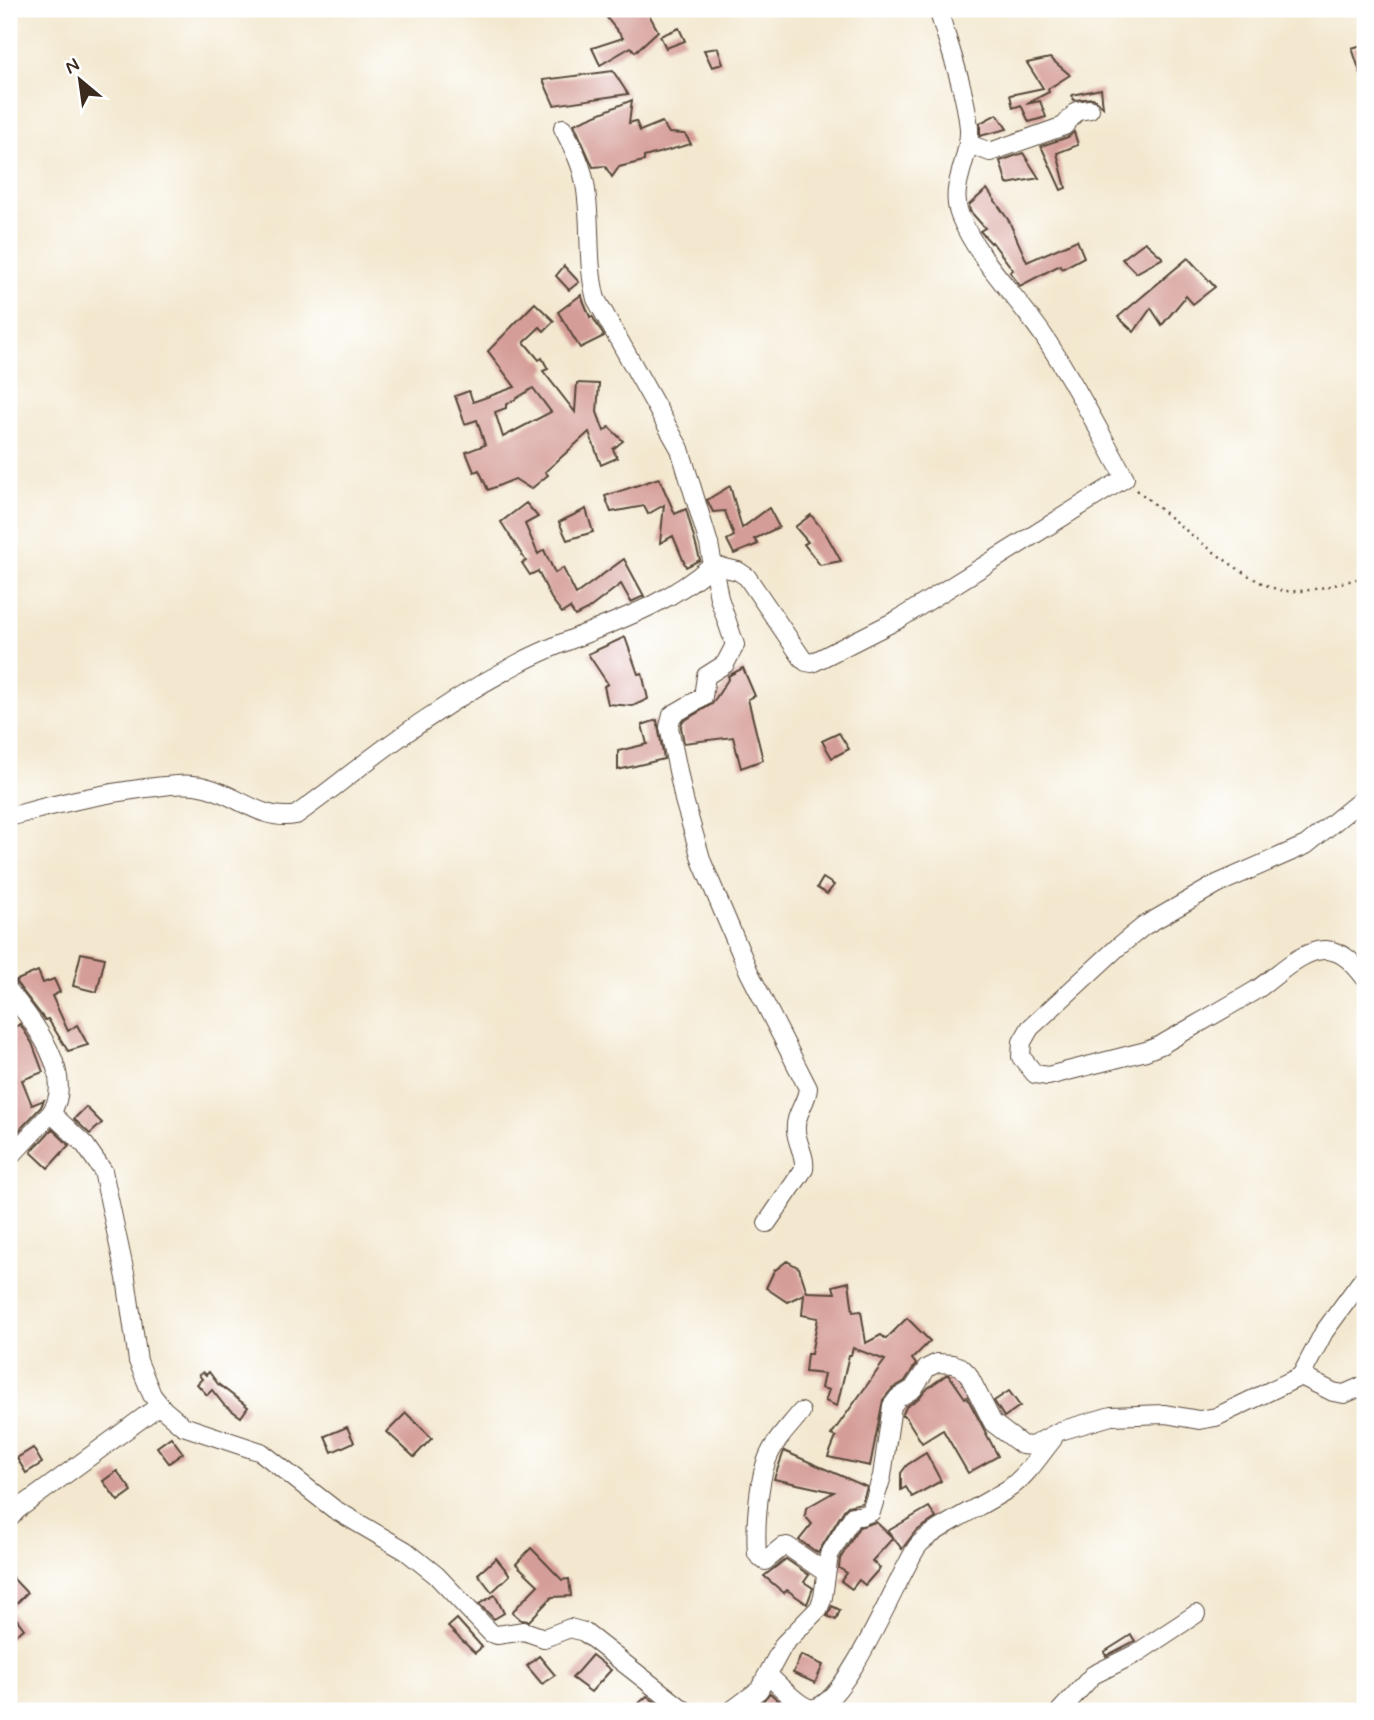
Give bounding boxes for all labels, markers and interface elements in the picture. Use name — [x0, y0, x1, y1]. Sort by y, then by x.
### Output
north arrow — [46, 46, 116, 116]
text: N — [61, 52, 84, 80]

